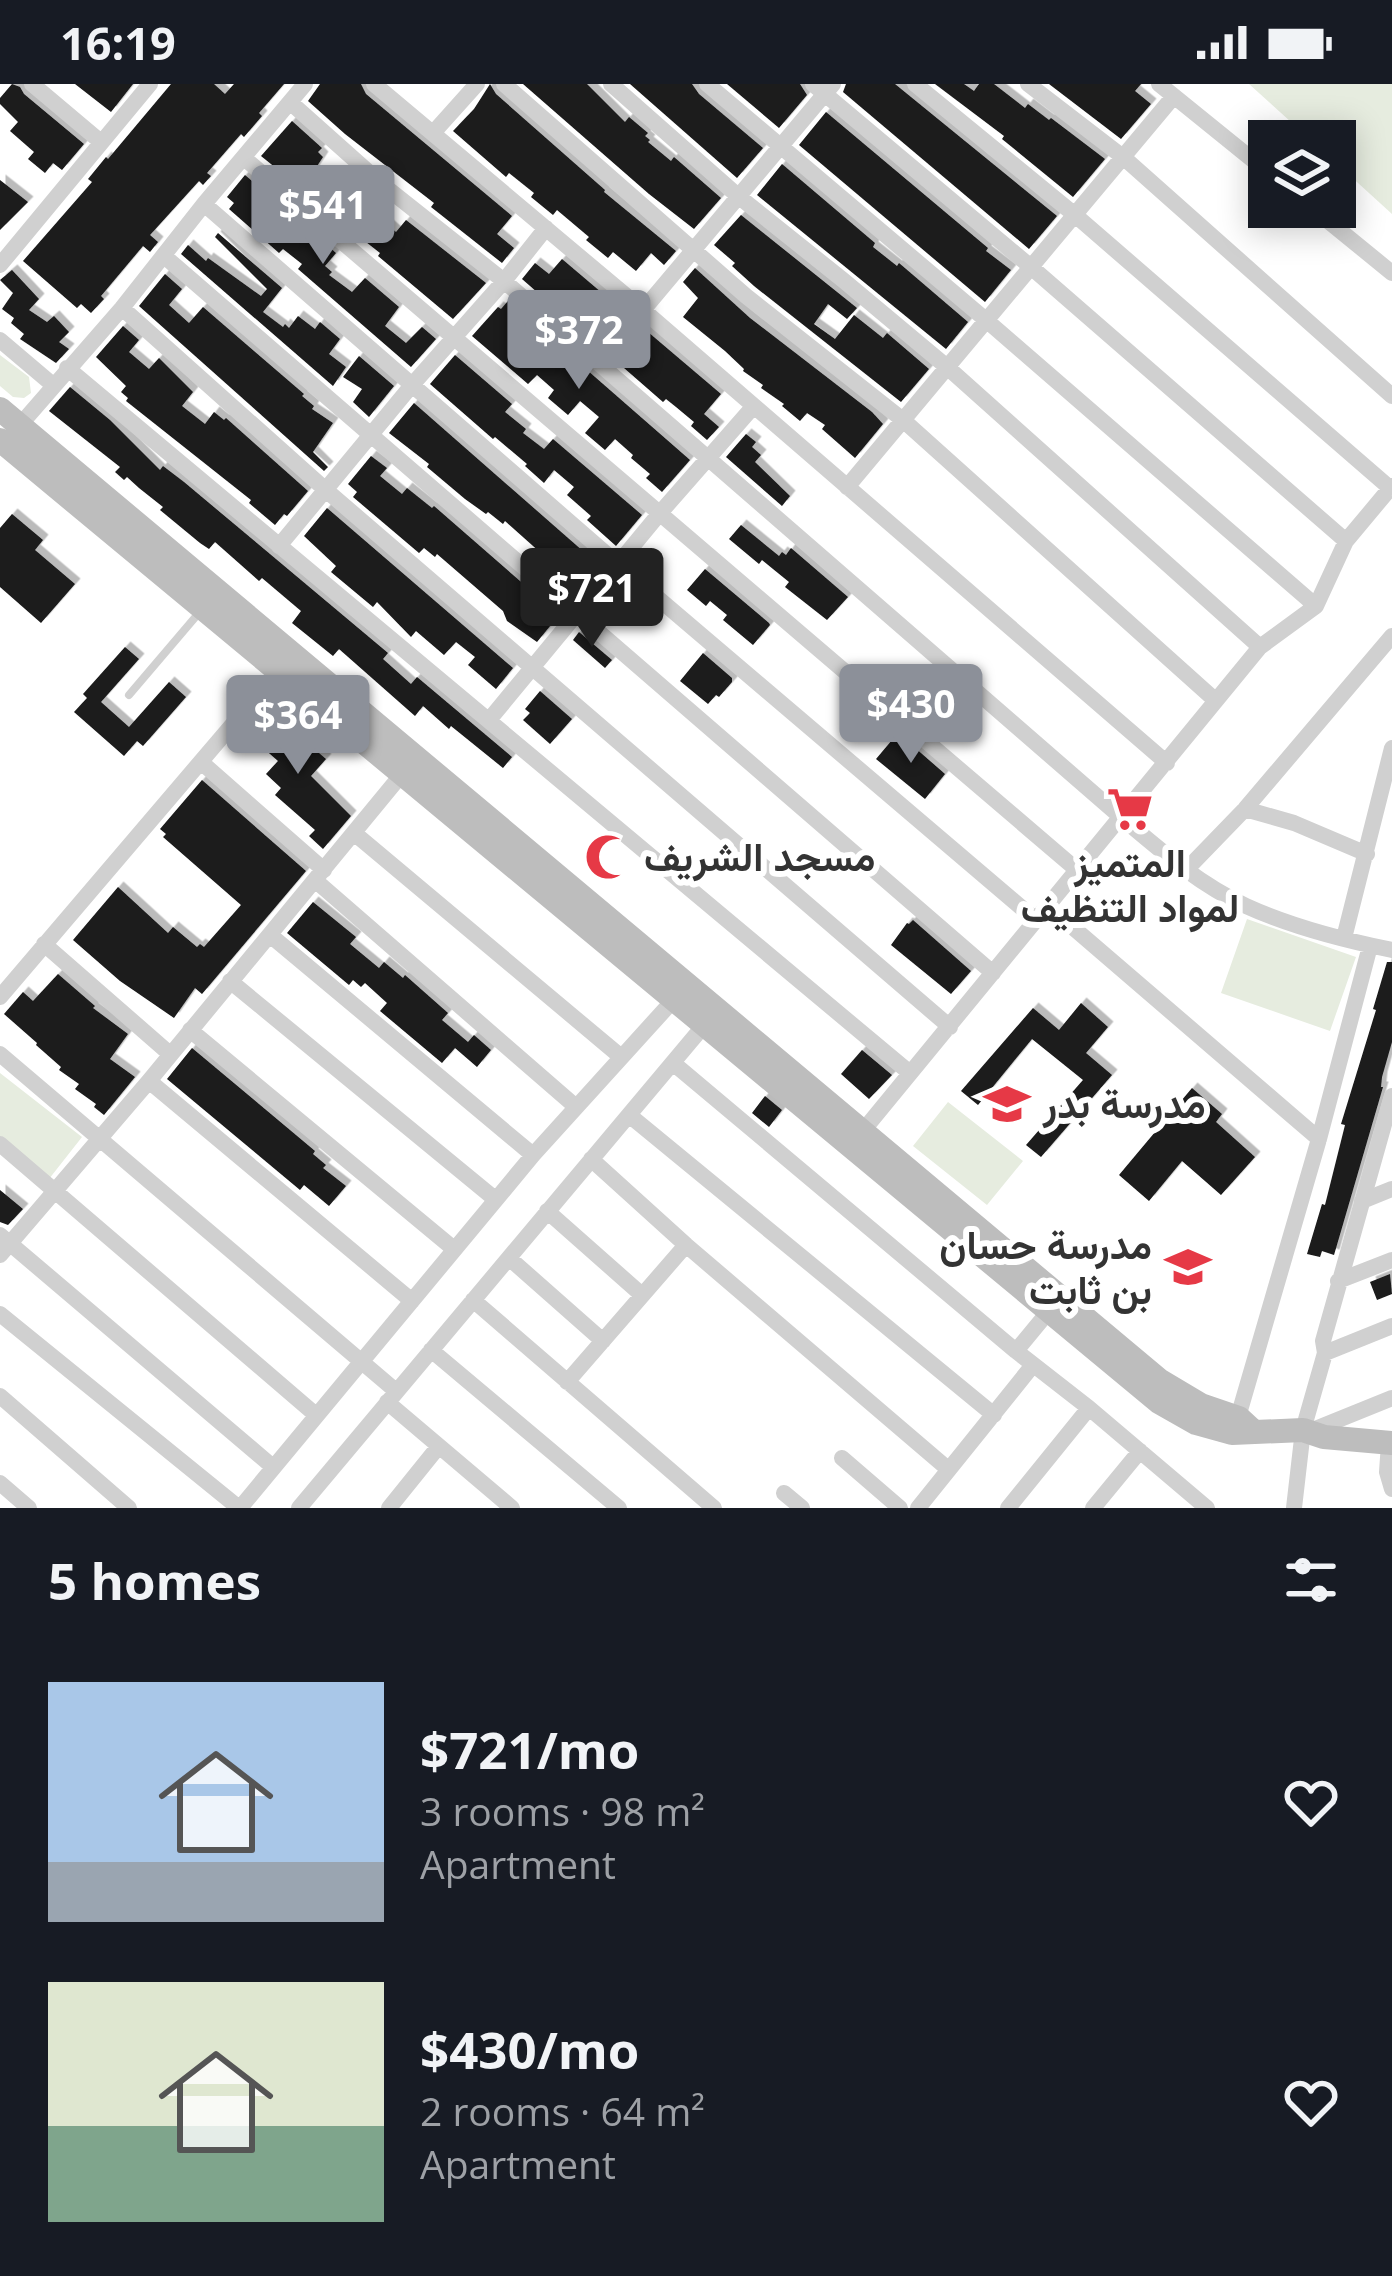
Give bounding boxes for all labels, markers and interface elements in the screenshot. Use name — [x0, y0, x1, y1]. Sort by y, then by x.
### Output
text: 16:19 — [60, 12, 176, 73]
map controls — [1248, 120, 1356, 228]
button: layers — [1248, 120, 1356, 228]
pin: $541 — [252, 165, 394, 267]
text: $541 — [278, 177, 368, 230]
pin: $372 — [508, 290, 650, 392]
text: $372 — [534, 302, 624, 355]
pin: $721 — [521, 548, 663, 650]
text: $721 — [547, 560, 637, 613]
pin: $430 — [840, 664, 982, 766]
pin: $364 — [227, 675, 369, 777]
text: $430 — [866, 676, 956, 729]
text: $364 — [253, 687, 343, 740]
supermarket icon: المتميز لمواد التنظيف — [1105, 784, 1155, 834]
place label: مسجد الشريف — [644, 829, 875, 882]
mosque icon: مسجد الشريف — [583, 832, 633, 882]
place label: المتميز لمواد التنظيف — [1021, 835, 1239, 933]
place label: مدرسة بدر — [1042, 1076, 1206, 1129]
school or university icon: مدرسة بدر — [982, 1079, 1032, 1129]
place label: مدرسة حسان بن ثابت — [939, 1217, 1152, 1315]
school or university icon: مدرسة حسان بن ثابت — [1163, 1242, 1213, 1292]
text: 5 homes — [48, 1545, 261, 1615]
icon: filters — [1278, 1547, 1344, 1613]
text: $721/mo — [420, 1714, 639, 1784]
icon: home — [144, 1730, 288, 1874]
icon: heart — [1278, 1769, 1344, 1835]
text: 3 rooms · 98 m² — [420, 1784, 705, 1837]
text: Apartment — [420, 1837, 616, 1890]
text: $430/mo — [420, 2014, 639, 2084]
icon: home — [144, 2030, 288, 2174]
icon: heart — [1278, 2069, 1344, 2135]
text: 2 rooms · 64 m² — [420, 2084, 705, 2137]
text: Apartment — [420, 2137, 616, 2190]

